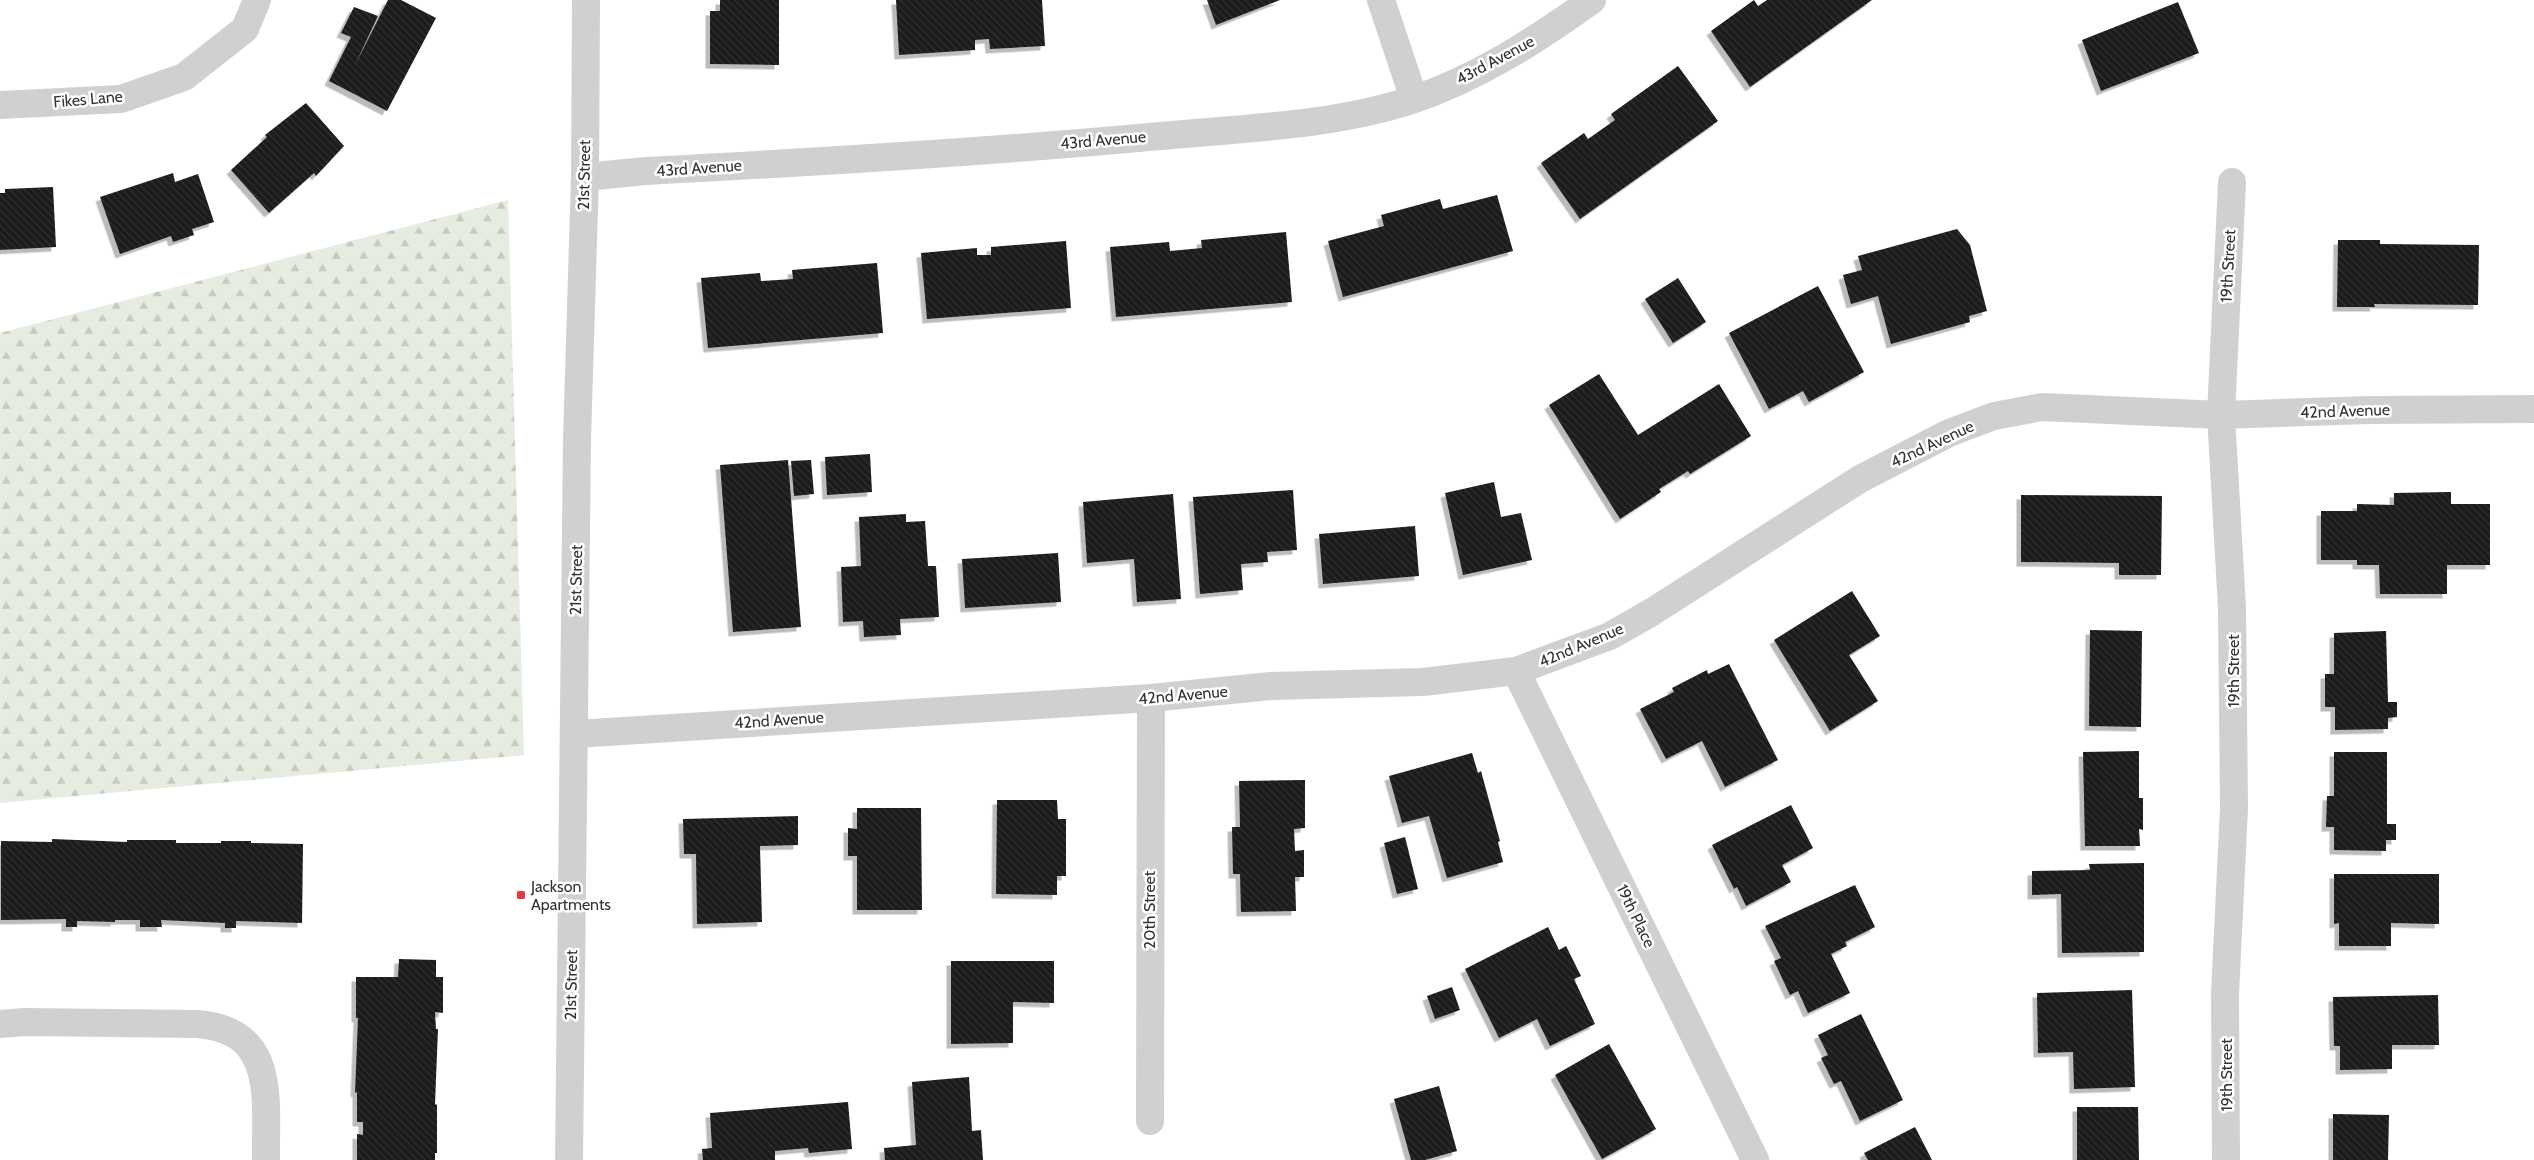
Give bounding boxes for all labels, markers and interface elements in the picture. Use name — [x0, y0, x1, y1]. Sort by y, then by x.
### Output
street label: 43rd Avenue — [1453, 31, 1537, 89]
street label: Fikes Lane — [52, 86, 124, 112]
street label: 43rd Avenue — [1059, 127, 1147, 153]
street label: 21st Street — [574, 139, 594, 210]
street label: 43rd Avenue — [655, 156, 743, 180]
street label: 19th Street — [2217, 228, 2239, 303]
street label: 42nd Avenue — [2300, 400, 2390, 422]
street label: 42nd Avenue — [1887, 416, 1977, 472]
street label: 21st Street — [566, 544, 586, 615]
street label: 42nd Avenue — [1536, 619, 1626, 671]
street label: 19th Street — [2224, 634, 2243, 708]
street label: 42nd Avenue — [1137, 682, 1229, 708]
street label: 42nd Avenue — [734, 707, 824, 733]
street label: 20th Street — [1140, 870, 1159, 949]
place label: Jackson Apartments — [530, 877, 611, 914]
street label: 19th Place — [1613, 881, 1659, 951]
marker: Jackson Apartments — [515, 889, 527, 901]
street label: 21st Street — [561, 949, 581, 1020]
street label: 19th Street — [2217, 1038, 2236, 1112]

